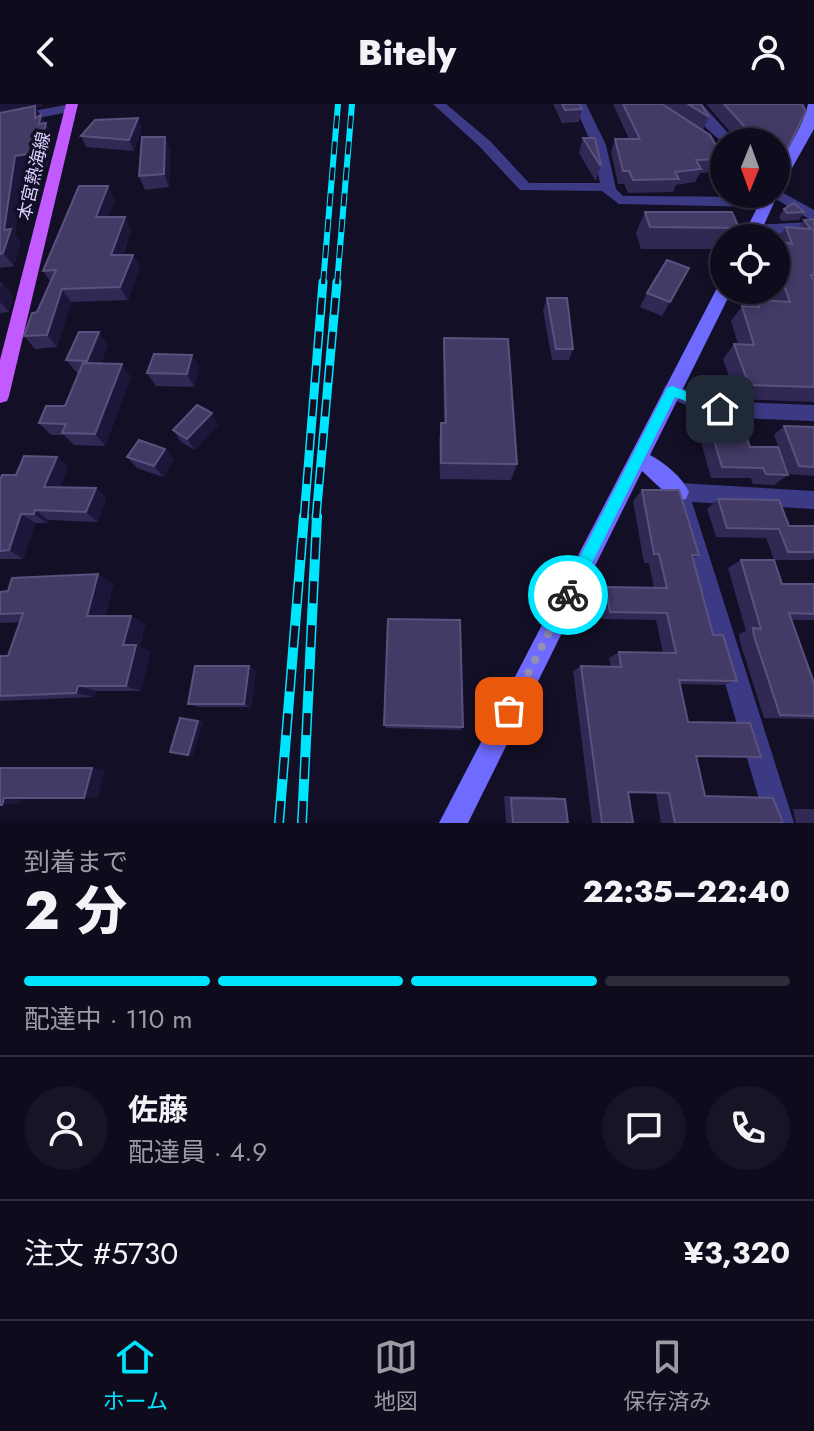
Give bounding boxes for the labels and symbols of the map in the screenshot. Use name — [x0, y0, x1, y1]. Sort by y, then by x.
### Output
north arrow — [710, 128, 790, 208]
street label: 本宮熱海線 — [11, 129, 57, 223]
pin — [686, 375, 754, 443]
courier — [528, 555, 608, 635]
pin — [475, 677, 543, 745]

